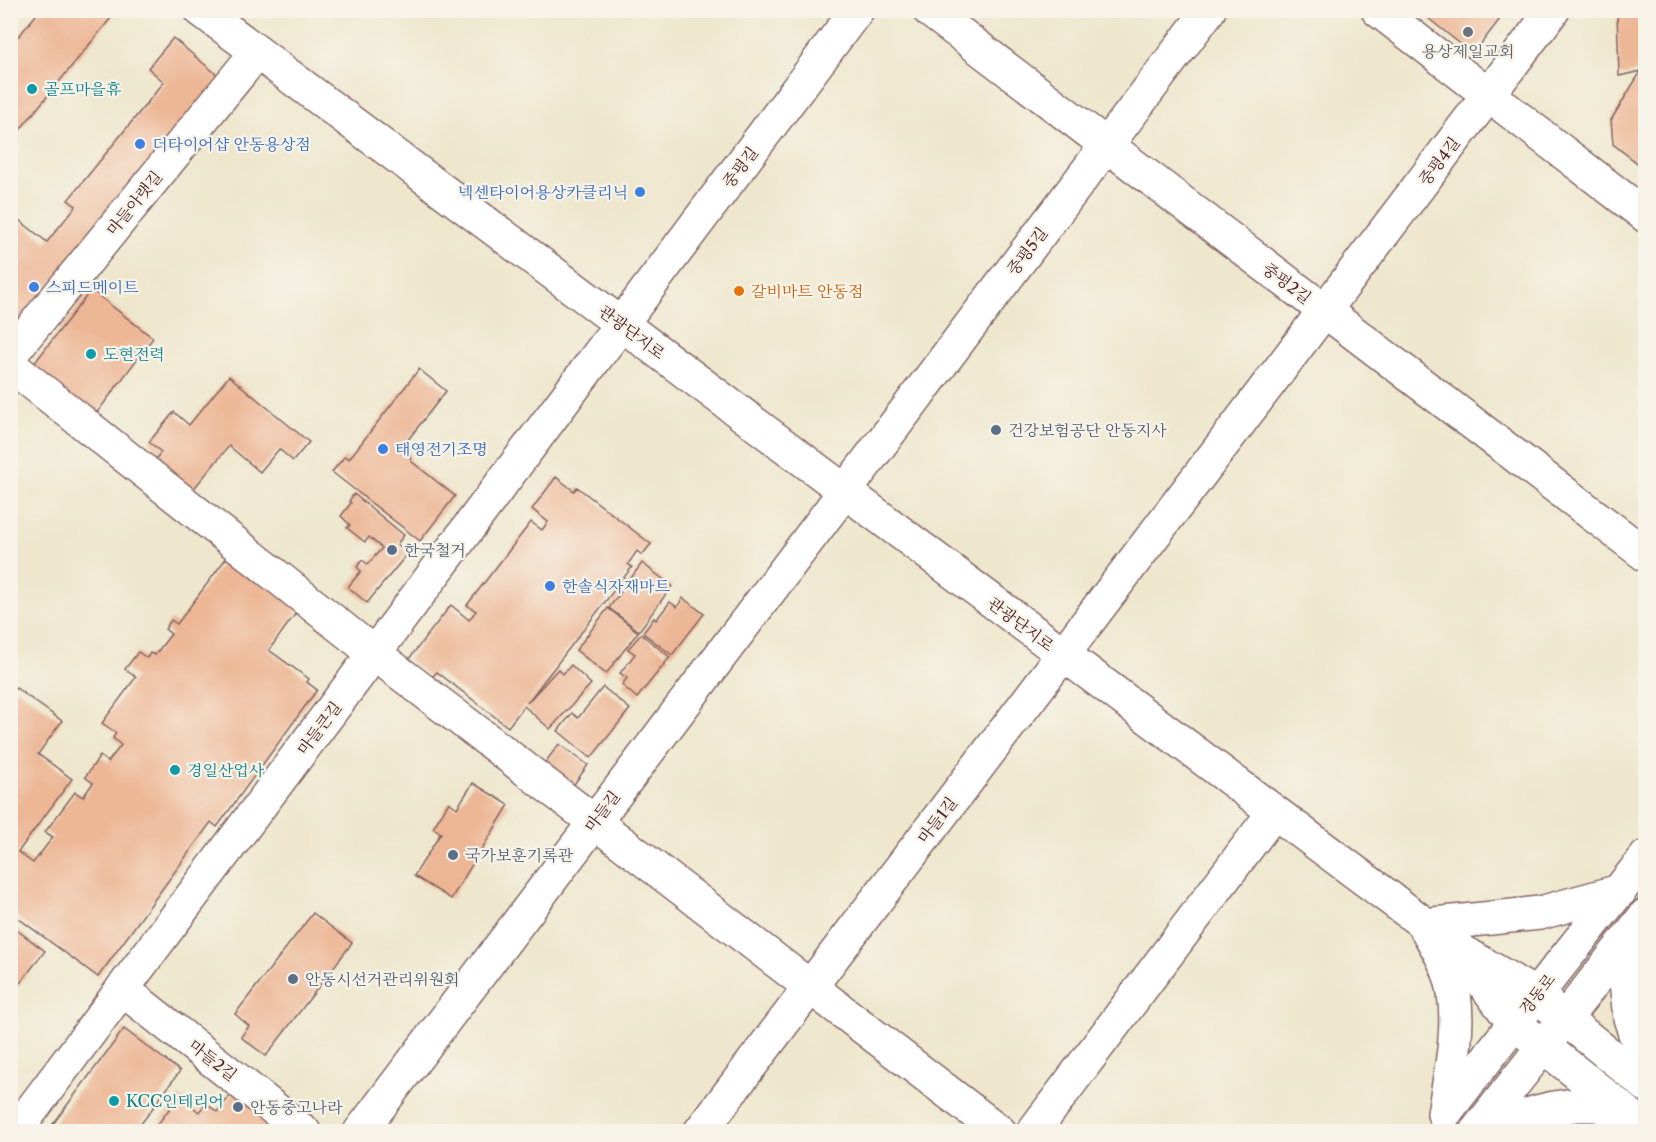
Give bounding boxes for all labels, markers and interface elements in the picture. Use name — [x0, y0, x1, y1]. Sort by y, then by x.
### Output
marker: 용상제일교회 — [1461, 25, 1475, 39]
place label: 용상제일교회 — [1422, 41, 1514, 61]
place label: 골프마을휴 — [44, 79, 122, 99]
marker: 골프마을휴 — [25, 82, 39, 96]
street label: 중평4길 — [1414, 133, 1464, 189]
place label: 더타이어샵 안동용상점 — [152, 134, 311, 154]
marker: 더타이어샵 안동용상점 — [133, 137, 147, 151]
street label: 중평길 — [718, 142, 762, 192]
street label: 마들아랫길 — [102, 167, 166, 239]
place label: 넥센타이어용상카클리닉 — [458, 182, 628, 202]
marker: 넥센타이어용상카클리닉 — [633, 185, 647, 199]
street label: 중평5길 — [1002, 223, 1052, 279]
street label: 중평2길 — [1259, 258, 1315, 308]
place label: 스피드메이트 — [46, 277, 139, 297]
marker: 스피드메이트 — [27, 280, 41, 294]
place label: 갈비마트 안동점 — [751, 281, 863, 301]
marker: 갈비마트 안동점 — [732, 284, 746, 298]
street label: 관광단지로 — [595, 301, 669, 364]
place label: 도현전력 — [103, 344, 165, 364]
marker: 도현전력 — [84, 347, 98, 361]
place label: 건강보험공단 안동지사 — [1008, 420, 1167, 440]
marker: 건강보험공단 안동지사 — [989, 423, 1003, 437]
place label: 태영전기조명 — [395, 439, 488, 459]
marker: 태영전기조명 — [376, 442, 390, 456]
place label: 한국철거 — [404, 540, 466, 560]
marker: 한국철거 — [385, 543, 399, 557]
place label: 한솔식자재마트 — [562, 576, 671, 596]
marker: 한솔식자재마트 — [543, 579, 557, 593]
street label: 관광단지로 — [984, 593, 1058, 656]
street label: 마들큰길 — [292, 697, 346, 759]
place label: 경일산업사 — [187, 760, 265, 780]
marker: 경일산업사 — [168, 763, 182, 777]
street label: 마들길 — [580, 786, 624, 836]
street label: 마들1길 — [913, 793, 961, 847]
place label: 국가보훈기록관 — [465, 845, 574, 865]
marker: 국가보훈기록관 — [446, 848, 460, 862]
place label: 안동시선거관리위원회 — [305, 969, 460, 989]
street label: 경동로 — [1515, 969, 1559, 1018]
marker: 안동시선거관리위원회 — [286, 972, 300, 986]
street label: 마들2길 — [185, 1035, 241, 1085]
place label: KCC인테리어 — [126, 1091, 224, 1111]
marker: KCC인테리어 — [107, 1094, 121, 1108]
place label: 안동중고나라 — [250, 1097, 343, 1117]
marker: 안동중고나라 — [231, 1100, 245, 1114]

